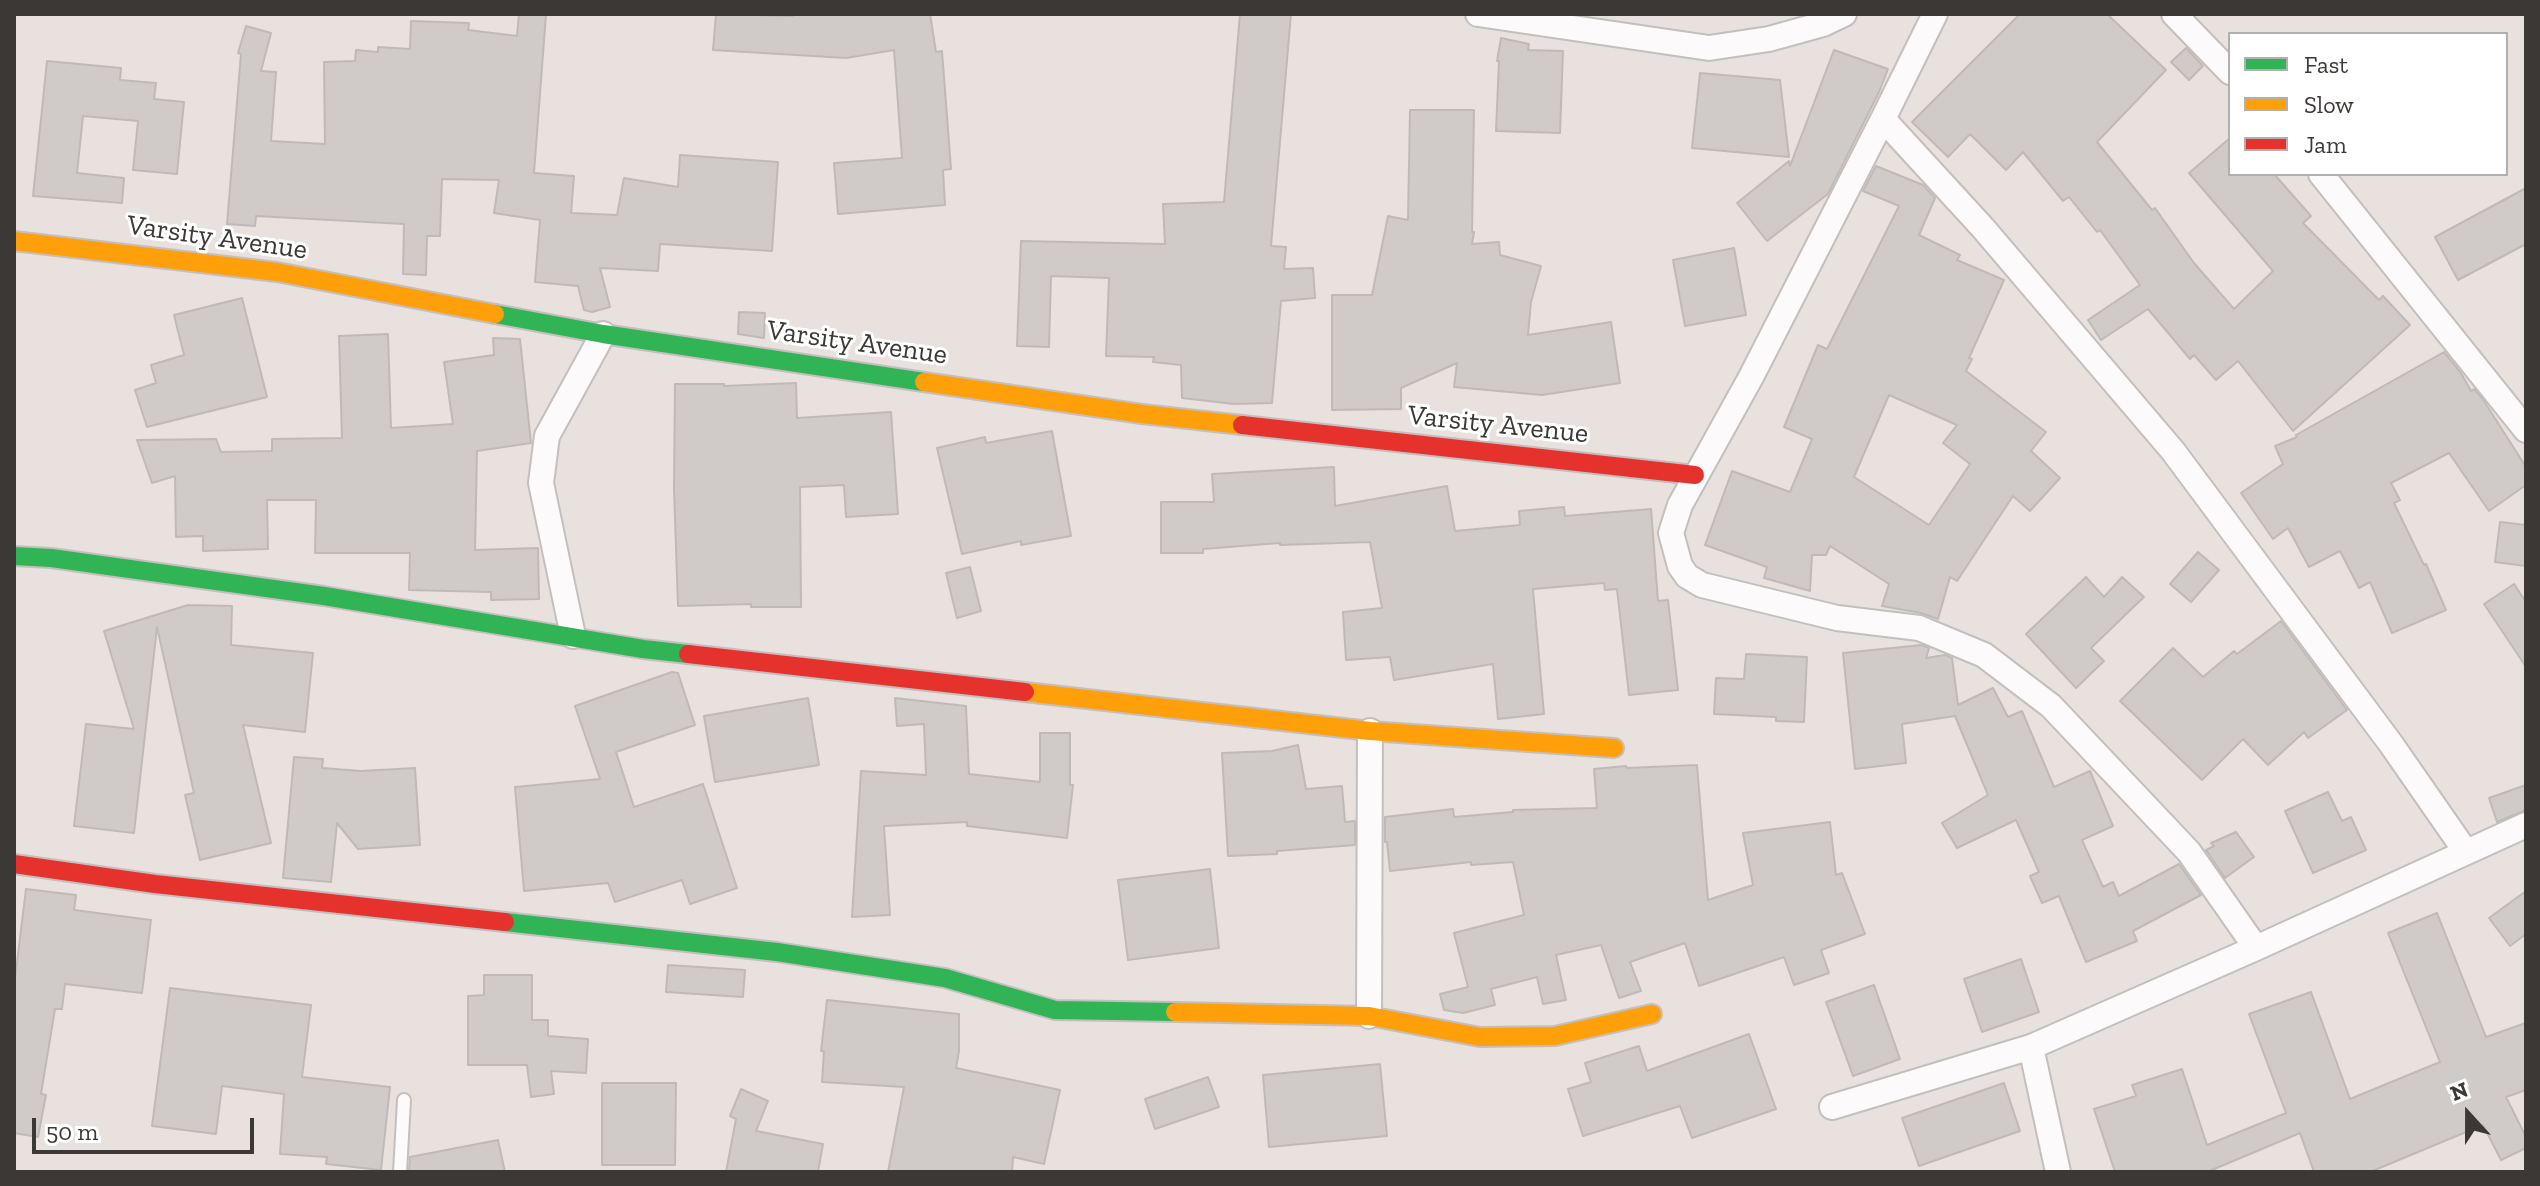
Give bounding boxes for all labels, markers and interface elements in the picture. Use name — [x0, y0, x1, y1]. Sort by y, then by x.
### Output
legend — [2228, 32, 2508, 176]
text: Fast — [2304, 50, 2348, 79]
text: Slow — [2304, 90, 2354, 119]
text: Jam — [2304, 130, 2347, 159]
street label: Varsity Avenue — [125, 209, 309, 267]
street label: Varsity Avenue — [765, 314, 949, 372]
street label: Varsity Avenue — [1406, 399, 1590, 451]
north arrow — [2428, 1074, 2508, 1154]
text: N — [2447, 1076, 2472, 1107]
scale bar — [36, 1102, 258, 1152]
text: 50 m — [46, 1117, 98, 1146]

